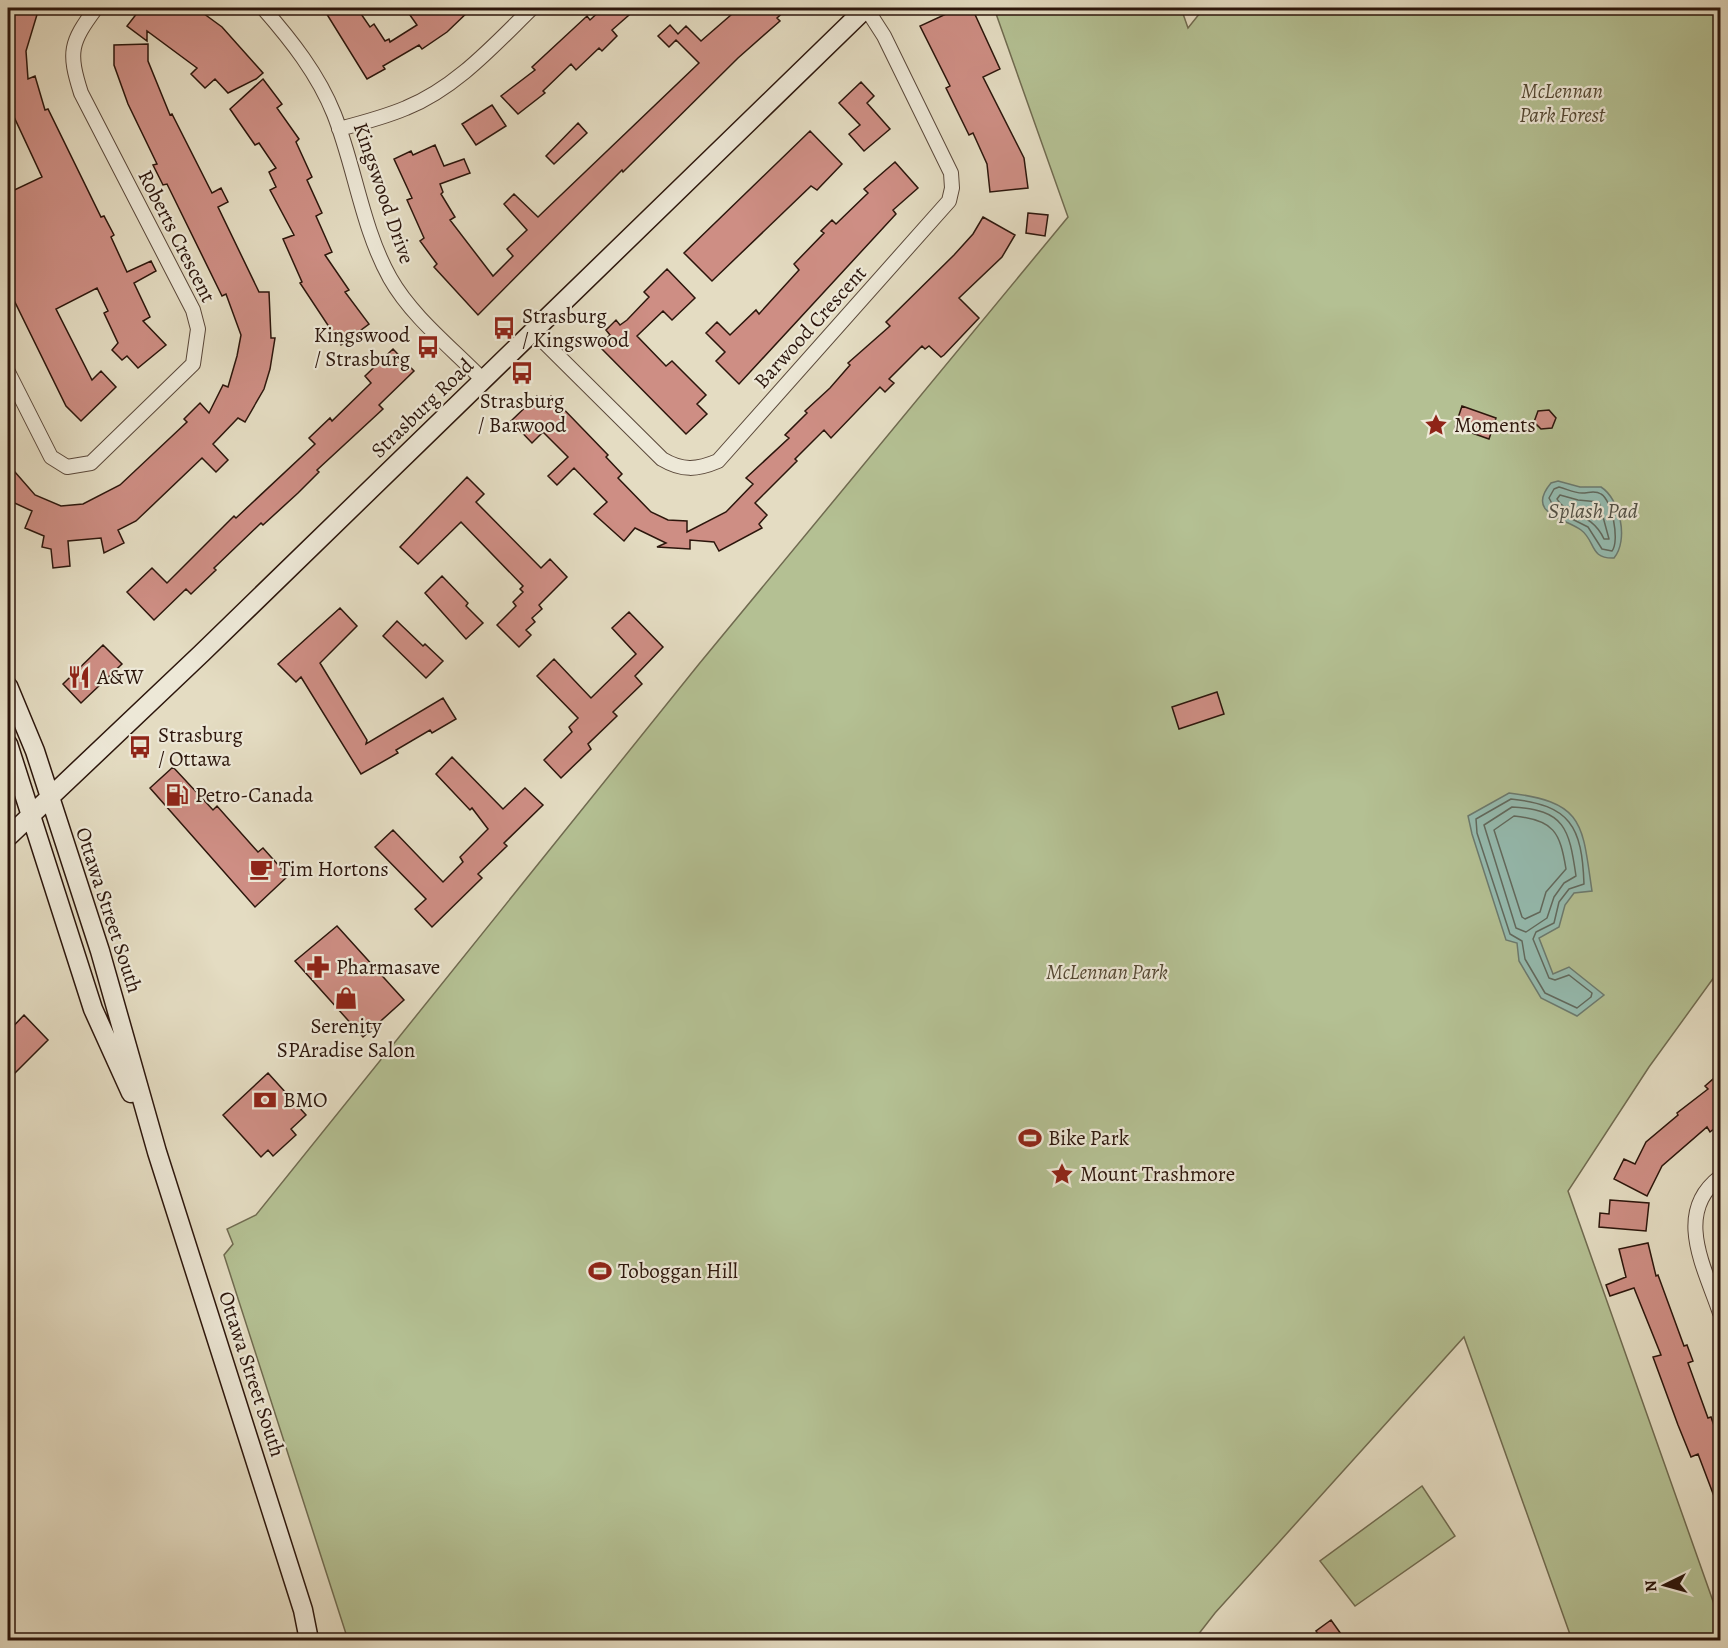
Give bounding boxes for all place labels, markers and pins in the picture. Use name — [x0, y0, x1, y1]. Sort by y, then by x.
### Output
place label: Strasburg / Kingswood — [522, 302, 630, 354]
bus stop icon: Strasburg / Kingswood — [491, 315, 517, 341]
place label: Kingswood / Strasburg — [314, 321, 411, 373]
bus stop icon: Kingswood / Strasburg — [415, 334, 441, 360]
bus stop icon: Strasburg / Barwood — [509, 360, 535, 386]
place label: Strasburg / Barwood — [478, 387, 567, 439]
place label: Moments — [1454, 411, 1536, 439]
place icon: Moments — [1423, 412, 1449, 438]
place label: A&W — [96, 663, 144, 691]
restaurant icon: A&W — [66, 664, 92, 690]
place label: Strasburg / Ottawa — [158, 721, 243, 773]
bus stop icon: Strasburg / Ottawa — [127, 734, 153, 760]
place label: Petro-Canada — [195, 781, 314, 809]
fuel station icon: Petro-Canada — [164, 782, 190, 808]
place label: Tim Hortons — [279, 855, 389, 883]
cafe icon: Tim Hortons — [248, 856, 274, 882]
place label: Pharmasave — [336, 953, 440, 981]
pharmacy icon: Pharmasave — [305, 954, 331, 980]
shop icon: Serenity SPAradise Salon — [333, 985, 359, 1011]
place label: Serenity SPAradise Salon — [277, 1012, 415, 1064]
place label: BMO — [283, 1086, 328, 1114]
bank icon: BMO — [252, 1087, 278, 1113]
place label: Bike Park — [1048, 1124, 1130, 1152]
sports icon: Bike Park — [1017, 1125, 1043, 1151]
place label: Mount Trashmore — [1080, 1160, 1235, 1188]
place icon: Mount Trashmore — [1049, 1161, 1075, 1187]
place label: Toboggan Hill — [618, 1257, 738, 1285]
sports icon: Toboggan Hill — [587, 1258, 613, 1284]

